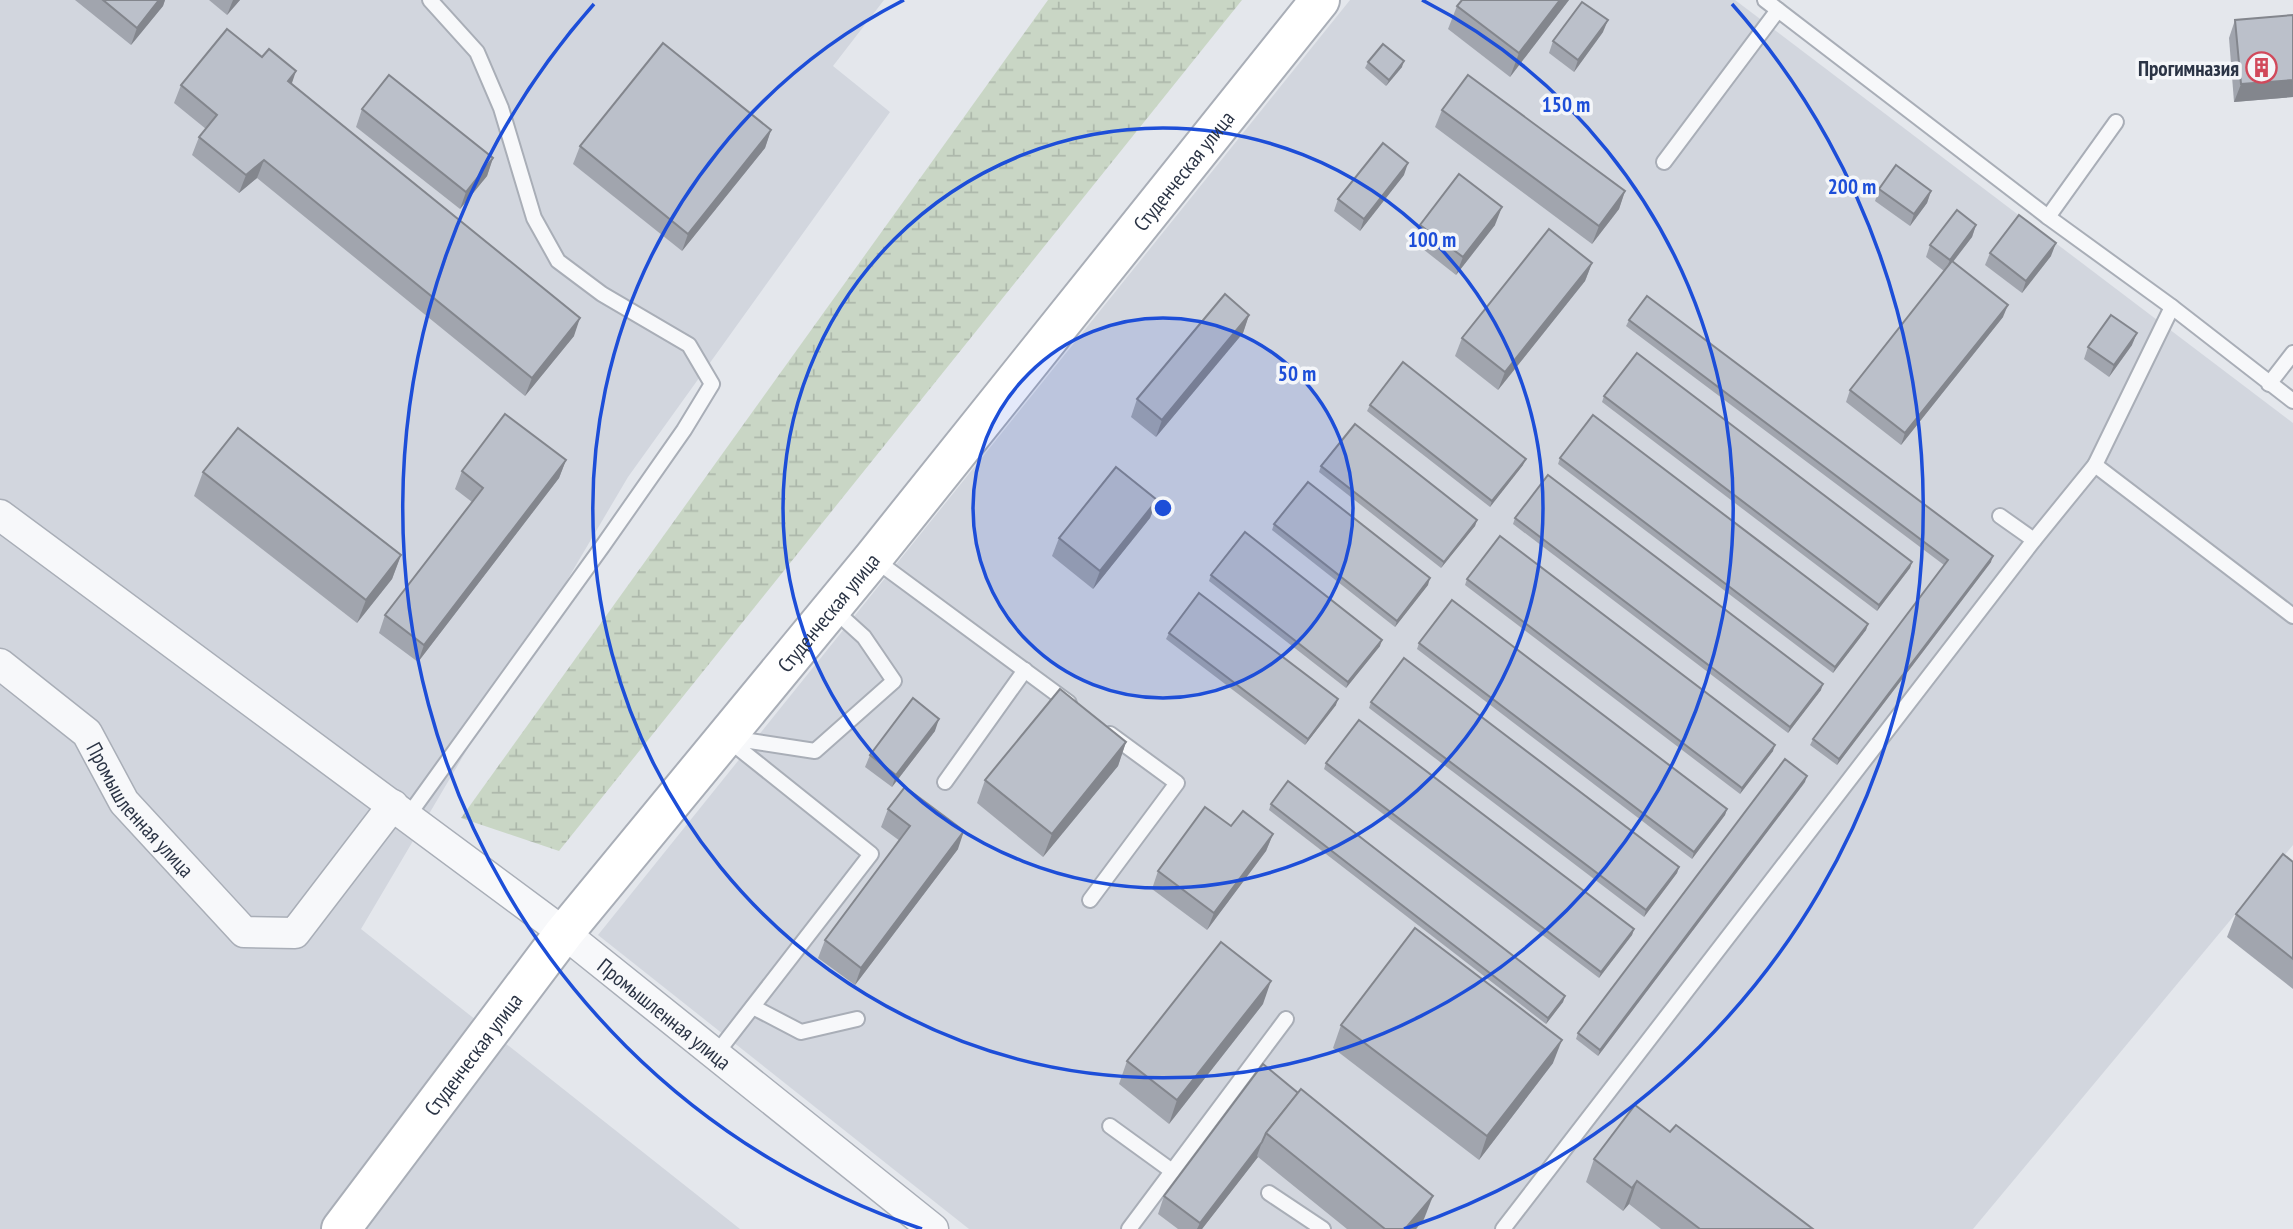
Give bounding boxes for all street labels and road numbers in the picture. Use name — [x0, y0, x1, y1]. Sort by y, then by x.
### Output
street label: Студенческая улица — [1127, 105, 1240, 236]
street label: Студенческая улица — [771, 547, 885, 678]
street label: Промышленная улица — [81, 737, 200, 883]
street label: Промышленная улица — [592, 952, 737, 1075]
street label: Студенческая улица — [418, 987, 528, 1121]

